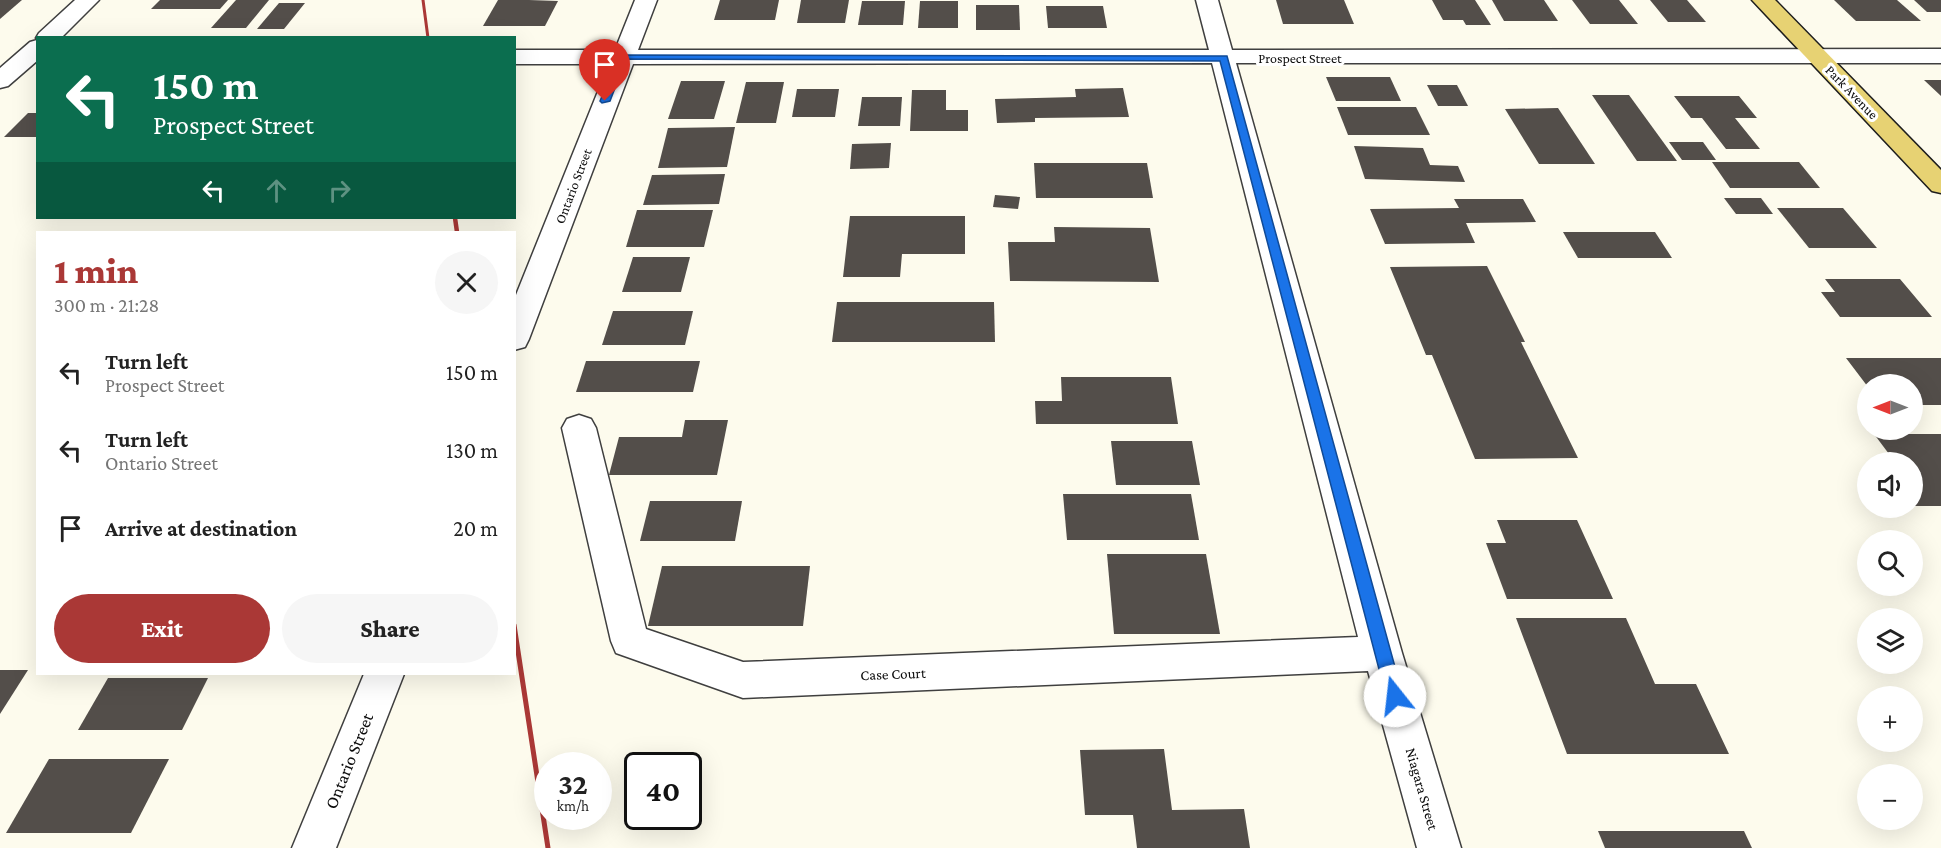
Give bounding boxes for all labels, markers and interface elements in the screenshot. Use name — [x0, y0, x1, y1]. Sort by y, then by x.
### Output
pin — [579, 39, 630, 101]
icon: arrive — [588, 48, 621, 81]
street label: Prospect Street — [1258, 50, 1342, 66]
icon: left — [54, 60, 132, 138]
text: 150 m — [153, 61, 258, 108]
street label: Park Avenue — [1822, 62, 1882, 122]
text: Prospect Street — [153, 110, 314, 140]
street label: Ontario Street — [551, 146, 595, 226]
icon: left — [197, 174, 230, 207]
icon: ahead — [260, 174, 293, 207]
icon: right — [323, 174, 356, 207]
text: 1 min — [54, 251, 138, 291]
button: close — [435, 251, 498, 314]
text: 300 m · 21:28 — [54, 294, 159, 316]
text: Turn left — [105, 349, 188, 374]
icon: left — [54, 356, 87, 389]
text: 150 m — [446, 360, 498, 385]
text: Prospect Street — [105, 374, 224, 396]
north arrow — [1857, 374, 1923, 440]
map controls — [1857, 374, 1923, 830]
text: Turn left — [105, 427, 188, 452]
icon: left — [54, 434, 87, 467]
text: 130 m — [446, 438, 498, 463]
text: Ontario Street — [105, 452, 218, 474]
button: sound — [1857, 452, 1923, 518]
icon: arrive — [54, 512, 87, 545]
text: Arrive at destination — [105, 516, 297, 541]
text: 20 m — [453, 516, 498, 541]
button: search — [1857, 530, 1923, 596]
button: Exit — [54, 594, 270, 663]
button: Share — [282, 594, 498, 663]
button: layers — [1857, 608, 1923, 674]
position arrow — [1363, 664, 1427, 728]
street label: Case Court — [860, 665, 927, 683]
button: + — [1857, 686, 1923, 752]
street label: Ontario Street — [321, 709, 378, 812]
street label: Niagara Street — [1402, 746, 1442, 833]
speed limit sign: 40 — [624, 752, 702, 830]
button: − — [1857, 764, 1923, 830]
text: 32 — [558, 767, 588, 800]
text: km/h — [557, 798, 589, 814]

